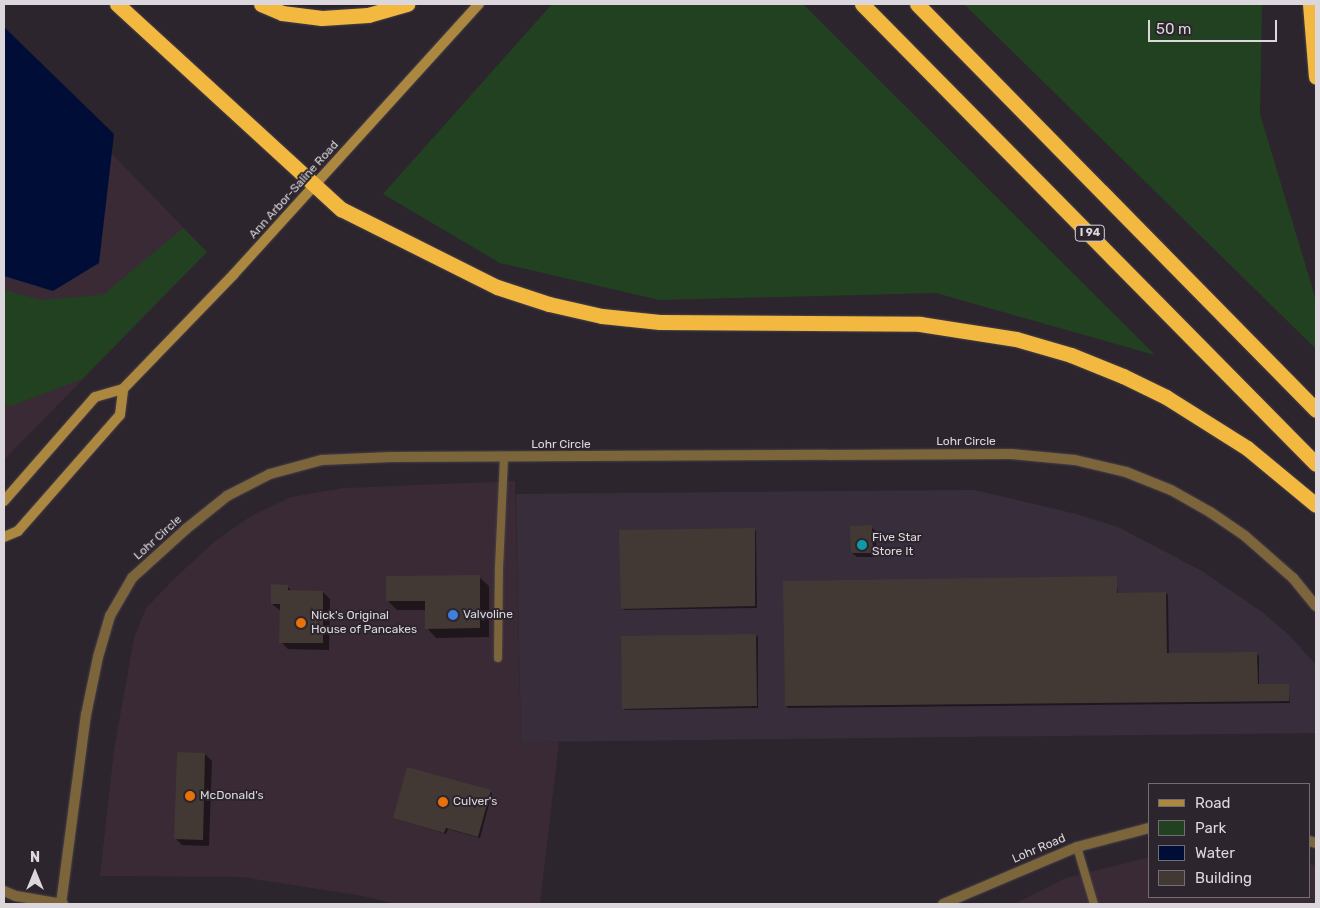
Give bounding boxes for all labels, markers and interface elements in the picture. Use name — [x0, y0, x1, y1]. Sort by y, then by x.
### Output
scale bar — [1150, 10, 1279, 42]
text: 50 m — [1156, 20, 1191, 38]
street label: Ann Arbor-Saline Road — [246, 138, 342, 242]
road number: I 94 — [1074, 224, 1106, 242]
street label: Lohr Circle — [936, 435, 996, 449]
street label: Lohr Circle — [531, 438, 591, 452]
street label: Lohr Circle — [131, 513, 185, 563]
place label: Five Star Store It — [872, 531, 921, 559]
marker: Five Star Store It — [856, 539, 868, 551]
place label: Valvoline — [463, 608, 513, 622]
place label: Nick's Original House of Pancakes — [311, 609, 417, 637]
marker: Valvoline — [447, 609, 459, 621]
marker: Nick's Original House of Pancakes — [295, 617, 307, 629]
legend — [1148, 783, 1310, 898]
place label: McDonald's — [200, 789, 264, 803]
marker: McDonald's — [184, 790, 196, 802]
text: Road — [1195, 794, 1231, 812]
place label: Culver's — [453, 795, 497, 809]
marker: Culver's — [437, 796, 449, 808]
text: Park — [1195, 819, 1226, 837]
street label: Lohr Road — [1010, 831, 1068, 867]
text: Water — [1195, 844, 1235, 862]
north arrow — [10, 848, 60, 898]
text: N — [30, 849, 40, 866]
text: Building — [1195, 869, 1252, 887]

